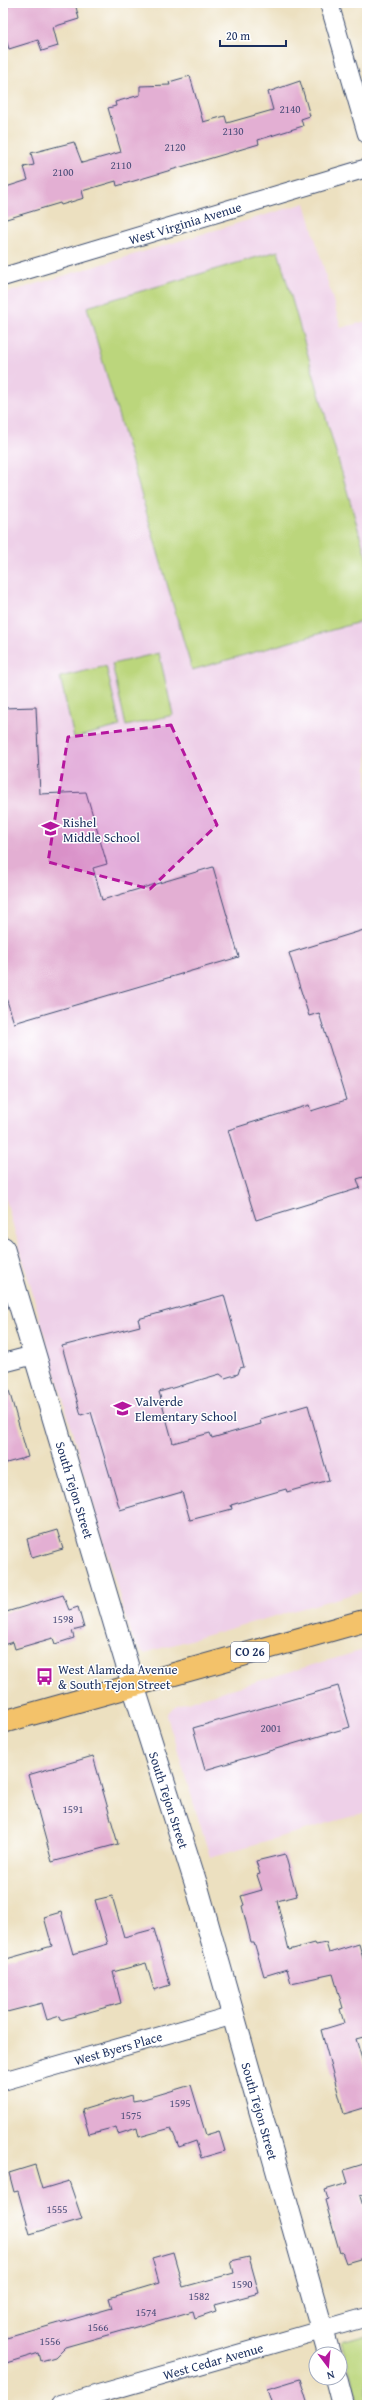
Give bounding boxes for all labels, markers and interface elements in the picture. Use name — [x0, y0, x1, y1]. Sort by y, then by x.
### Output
scale bar — [220, 22, 286, 48]
text: 20 m — [226, 27, 250, 44]
house number: 2140 — [279, 101, 301, 117]
house number: 2130 — [222, 123, 244, 139]
house number: 2120 — [164, 139, 186, 155]
house number: 2110 — [110, 157, 132, 173]
house number: 2100 — [52, 164, 74, 180]
street label: West Virginia Avenue — [127, 197, 244, 250]
place label: Rishel Middle School — [63, 813, 140, 847]
school or university icon: Rishel Middle School — [40, 819, 60, 839]
place label: Valverde Elementary School — [135, 1392, 237, 1426]
school or university icon: Valverde Elementary School — [112, 1398, 132, 1418]
street label: South Tejon Street — [51, 1439, 98, 1542]
house number: 1598 — [52, 1611, 74, 1627]
road number: CO 26 — [231, 1642, 269, 1662]
place label: West Alameda Avenue & South Tejon Street — [58, 1660, 178, 1694]
bus stop icon: West Alameda Avenue & South Tejon Street — [35, 1666, 55, 1686]
house number: 2001 — [260, 1720, 282, 1736]
street label: South Tejon Street — [144, 1749, 193, 1851]
house number: 1591 — [62, 1801, 84, 1817]
street label: West Byers Place — [72, 2027, 164, 2070]
street label: South Tejon Street — [236, 2060, 283, 2163]
house number: 1595 — [169, 2095, 191, 2111]
house number: 1575 — [120, 2107, 142, 2123]
house number: 1555 — [46, 2201, 68, 2217]
house number: 1590 — [231, 2276, 253, 2292]
house number: 1582 — [188, 2288, 210, 2304]
house number: 1574 — [135, 2304, 157, 2320]
house number: 1566 — [87, 2319, 109, 2335]
house number: 1556 — [39, 2333, 61, 2349]
street label: West Cedar Avenue — [161, 2338, 266, 2385]
north arrow — [308, 2346, 348, 2386]
text: N — [324, 2367, 336, 2384]

